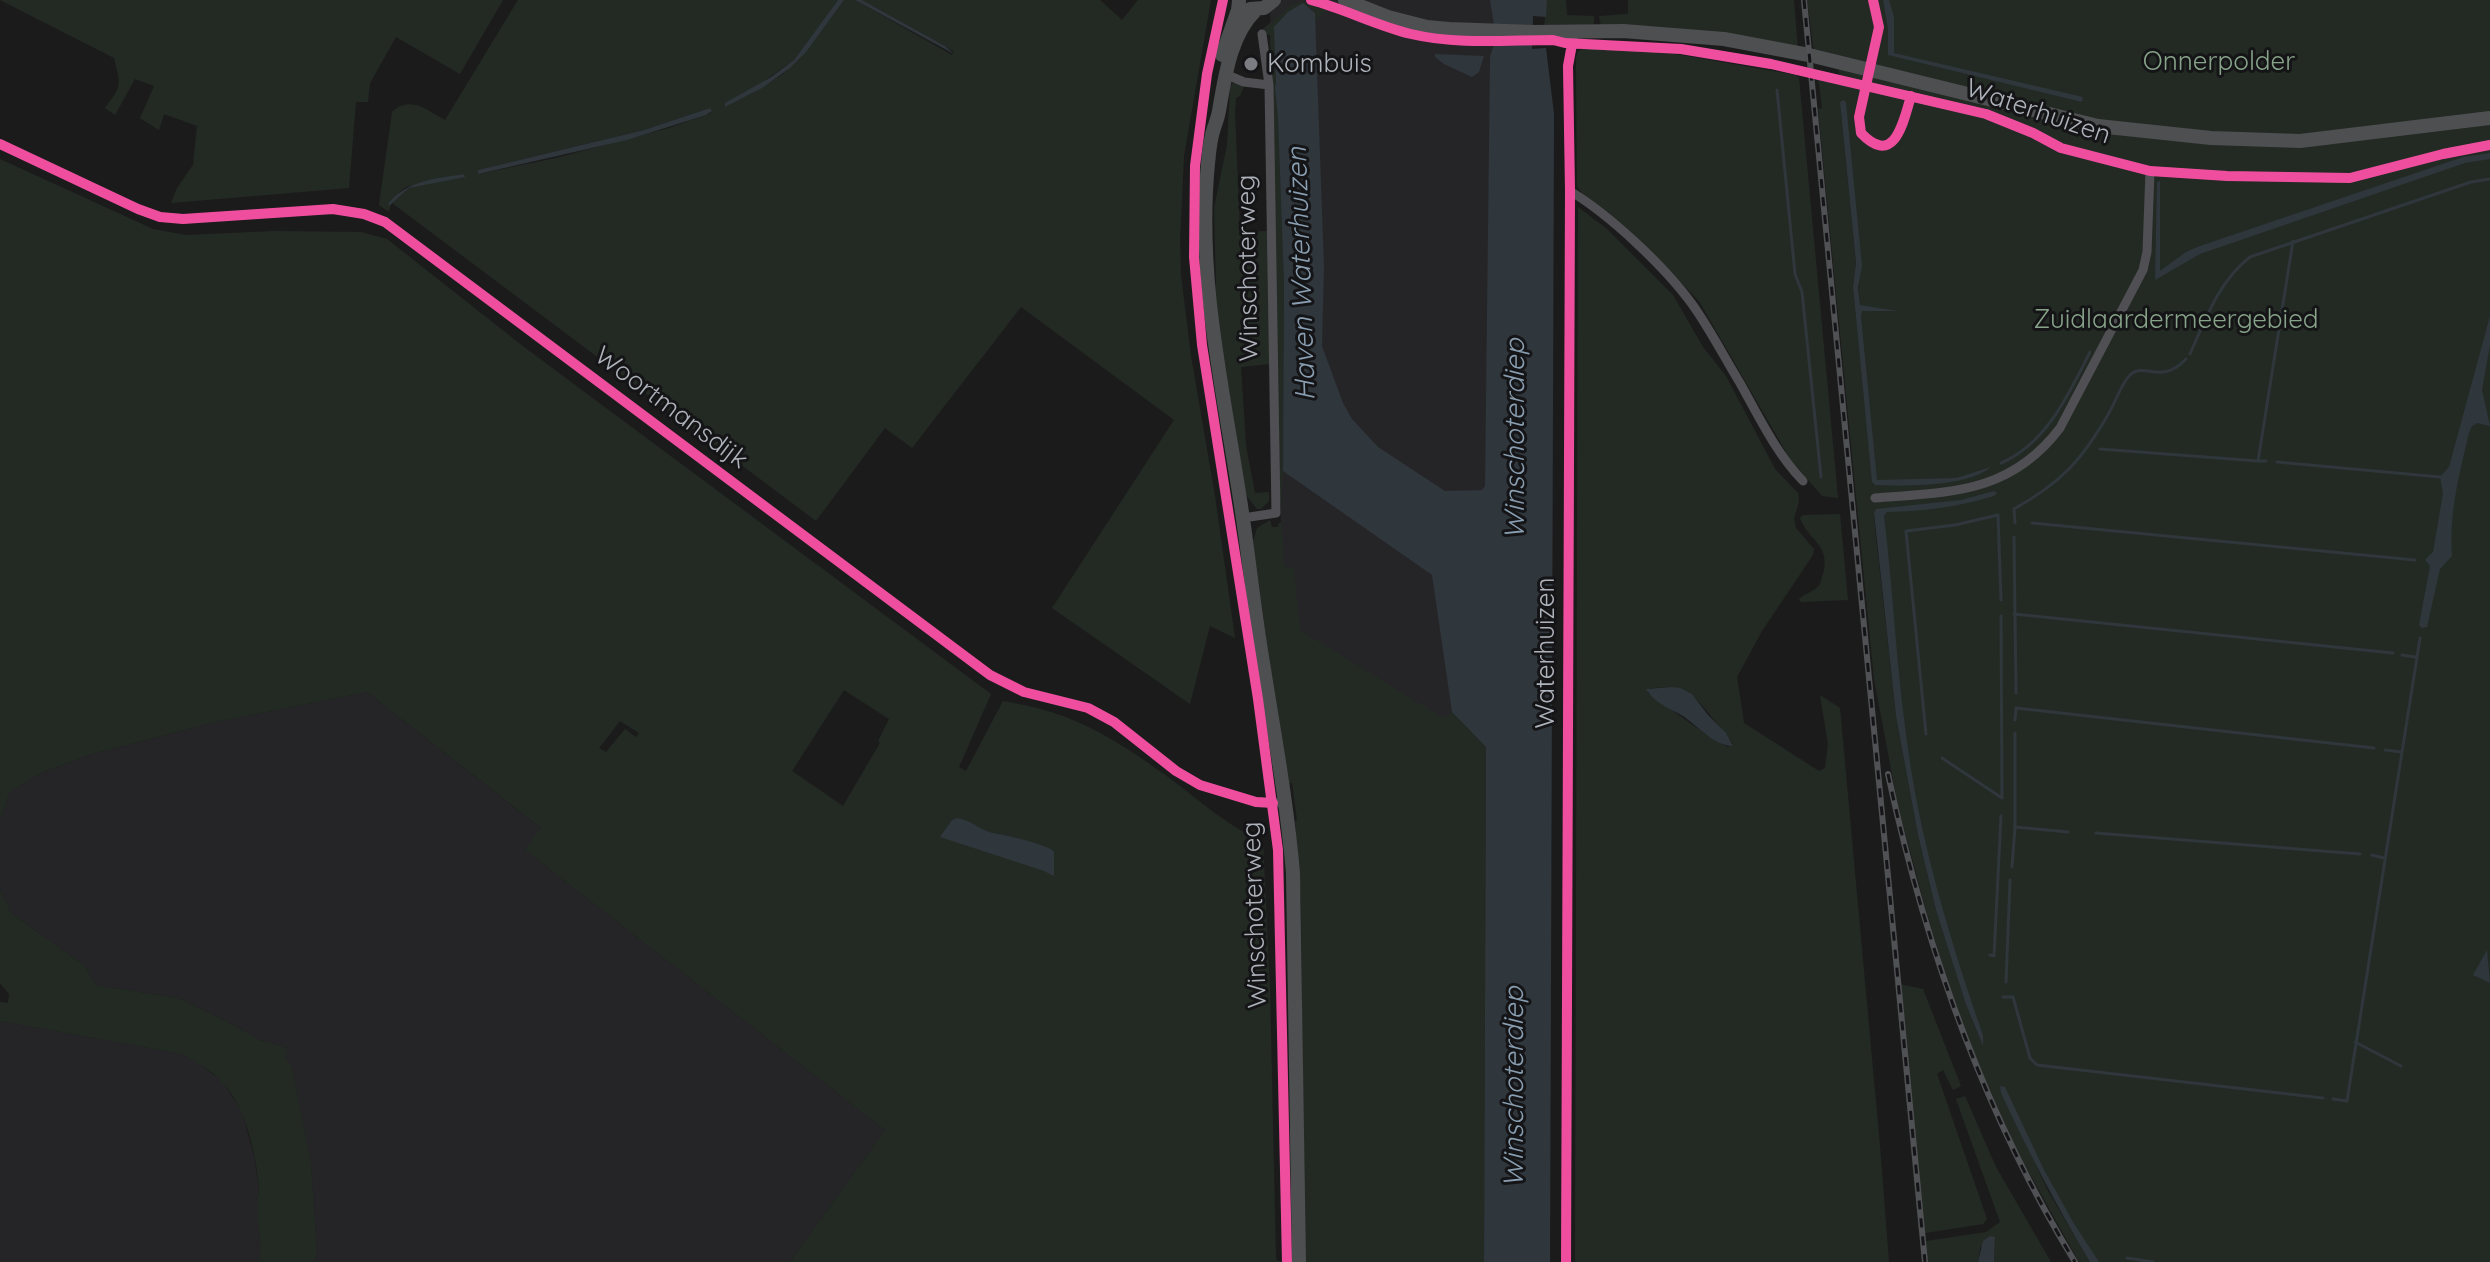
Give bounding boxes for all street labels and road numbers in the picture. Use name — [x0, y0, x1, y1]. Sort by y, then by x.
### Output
street label: Waterhuizen — [1962, 73, 2114, 151]
street label: Winschoterweg — [1231, 174, 1265, 362]
street label: Woortmansdijk — [588, 340, 754, 476]
street label: Waterhuizen — [1530, 577, 1562, 729]
street label: Winschoterweg — [1236, 821, 1274, 1009]

